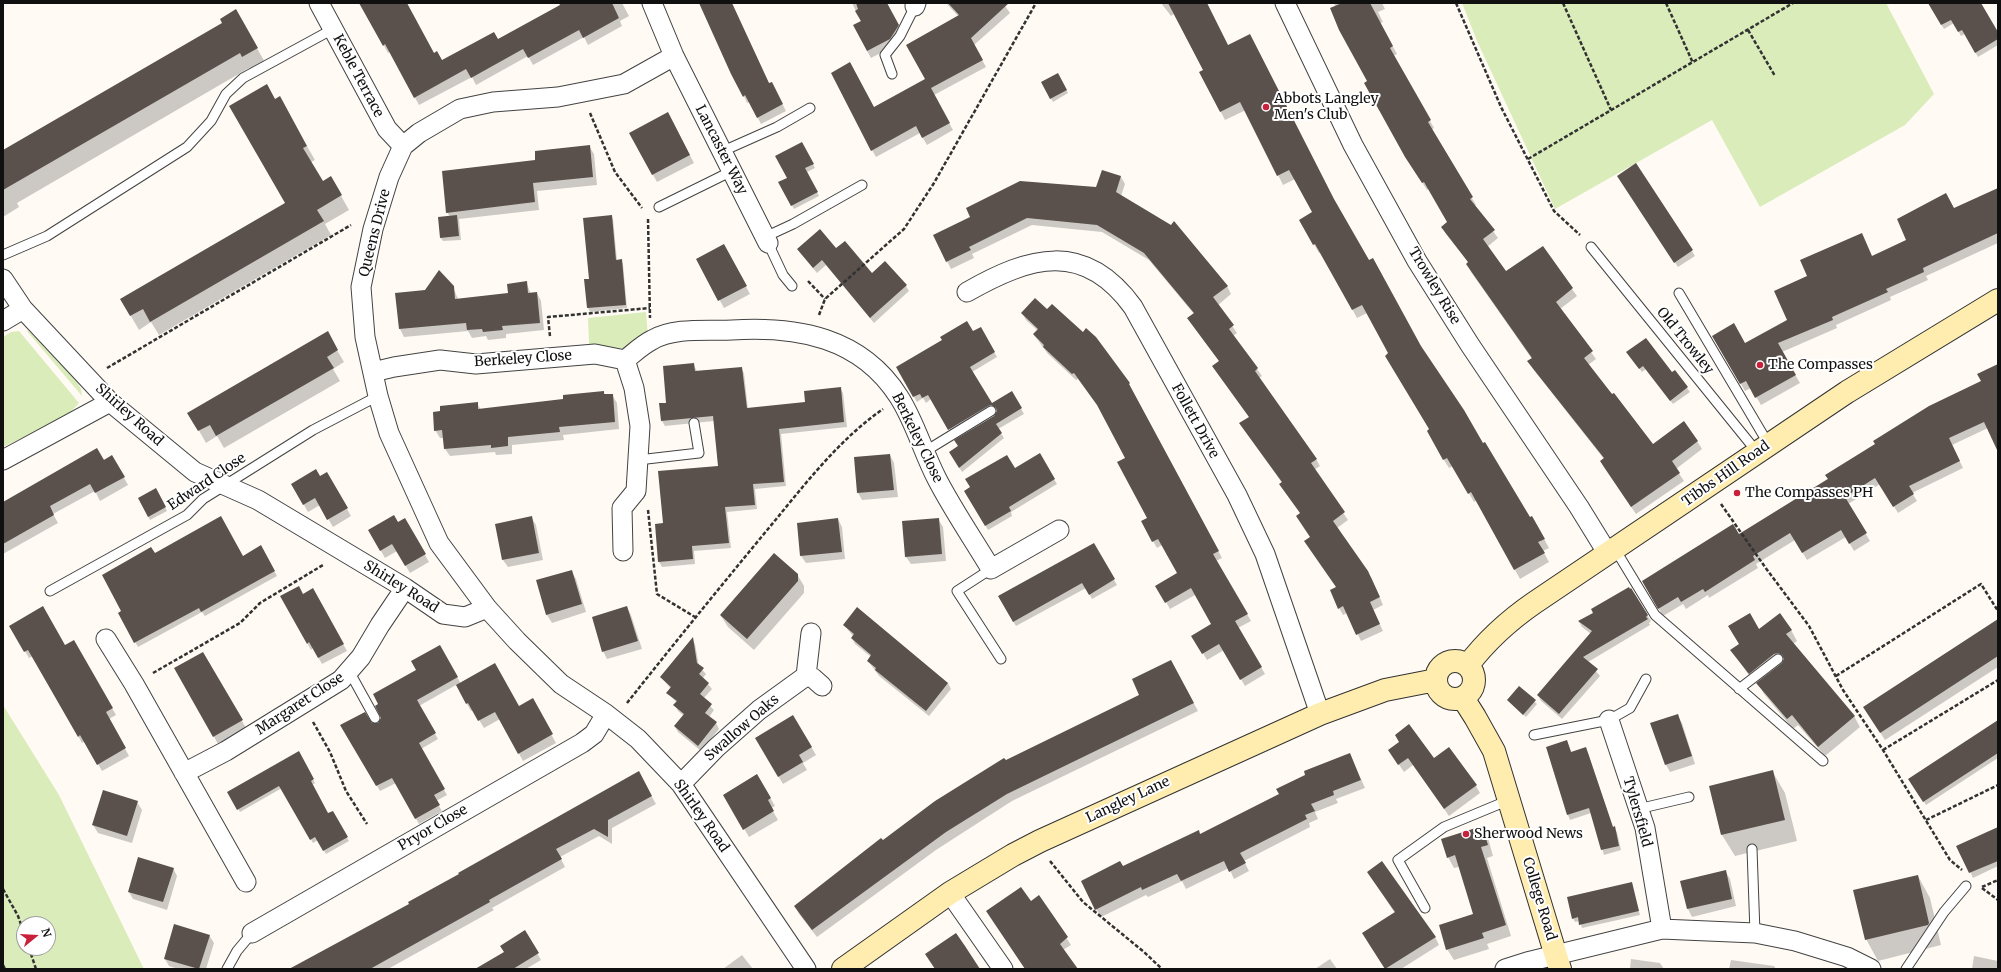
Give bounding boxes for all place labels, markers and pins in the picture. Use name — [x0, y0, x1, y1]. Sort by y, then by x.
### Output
place label: Abbots Langley Men's Club — [1274, 91, 1379, 124]
marker: Abbots Langley Men's Club — [1261, 102, 1271, 112]
place label: The Compasses — [1768, 357, 1873, 373]
marker: The Compasses — [1755, 360, 1765, 370]
place label: The Compasses PH — [1745, 485, 1873, 501]
marker: The Compasses PH — [1732, 488, 1742, 498]
place label: Sherwood News — [1474, 826, 1583, 842]
marker: Sherwood News — [1461, 829, 1471, 839]

